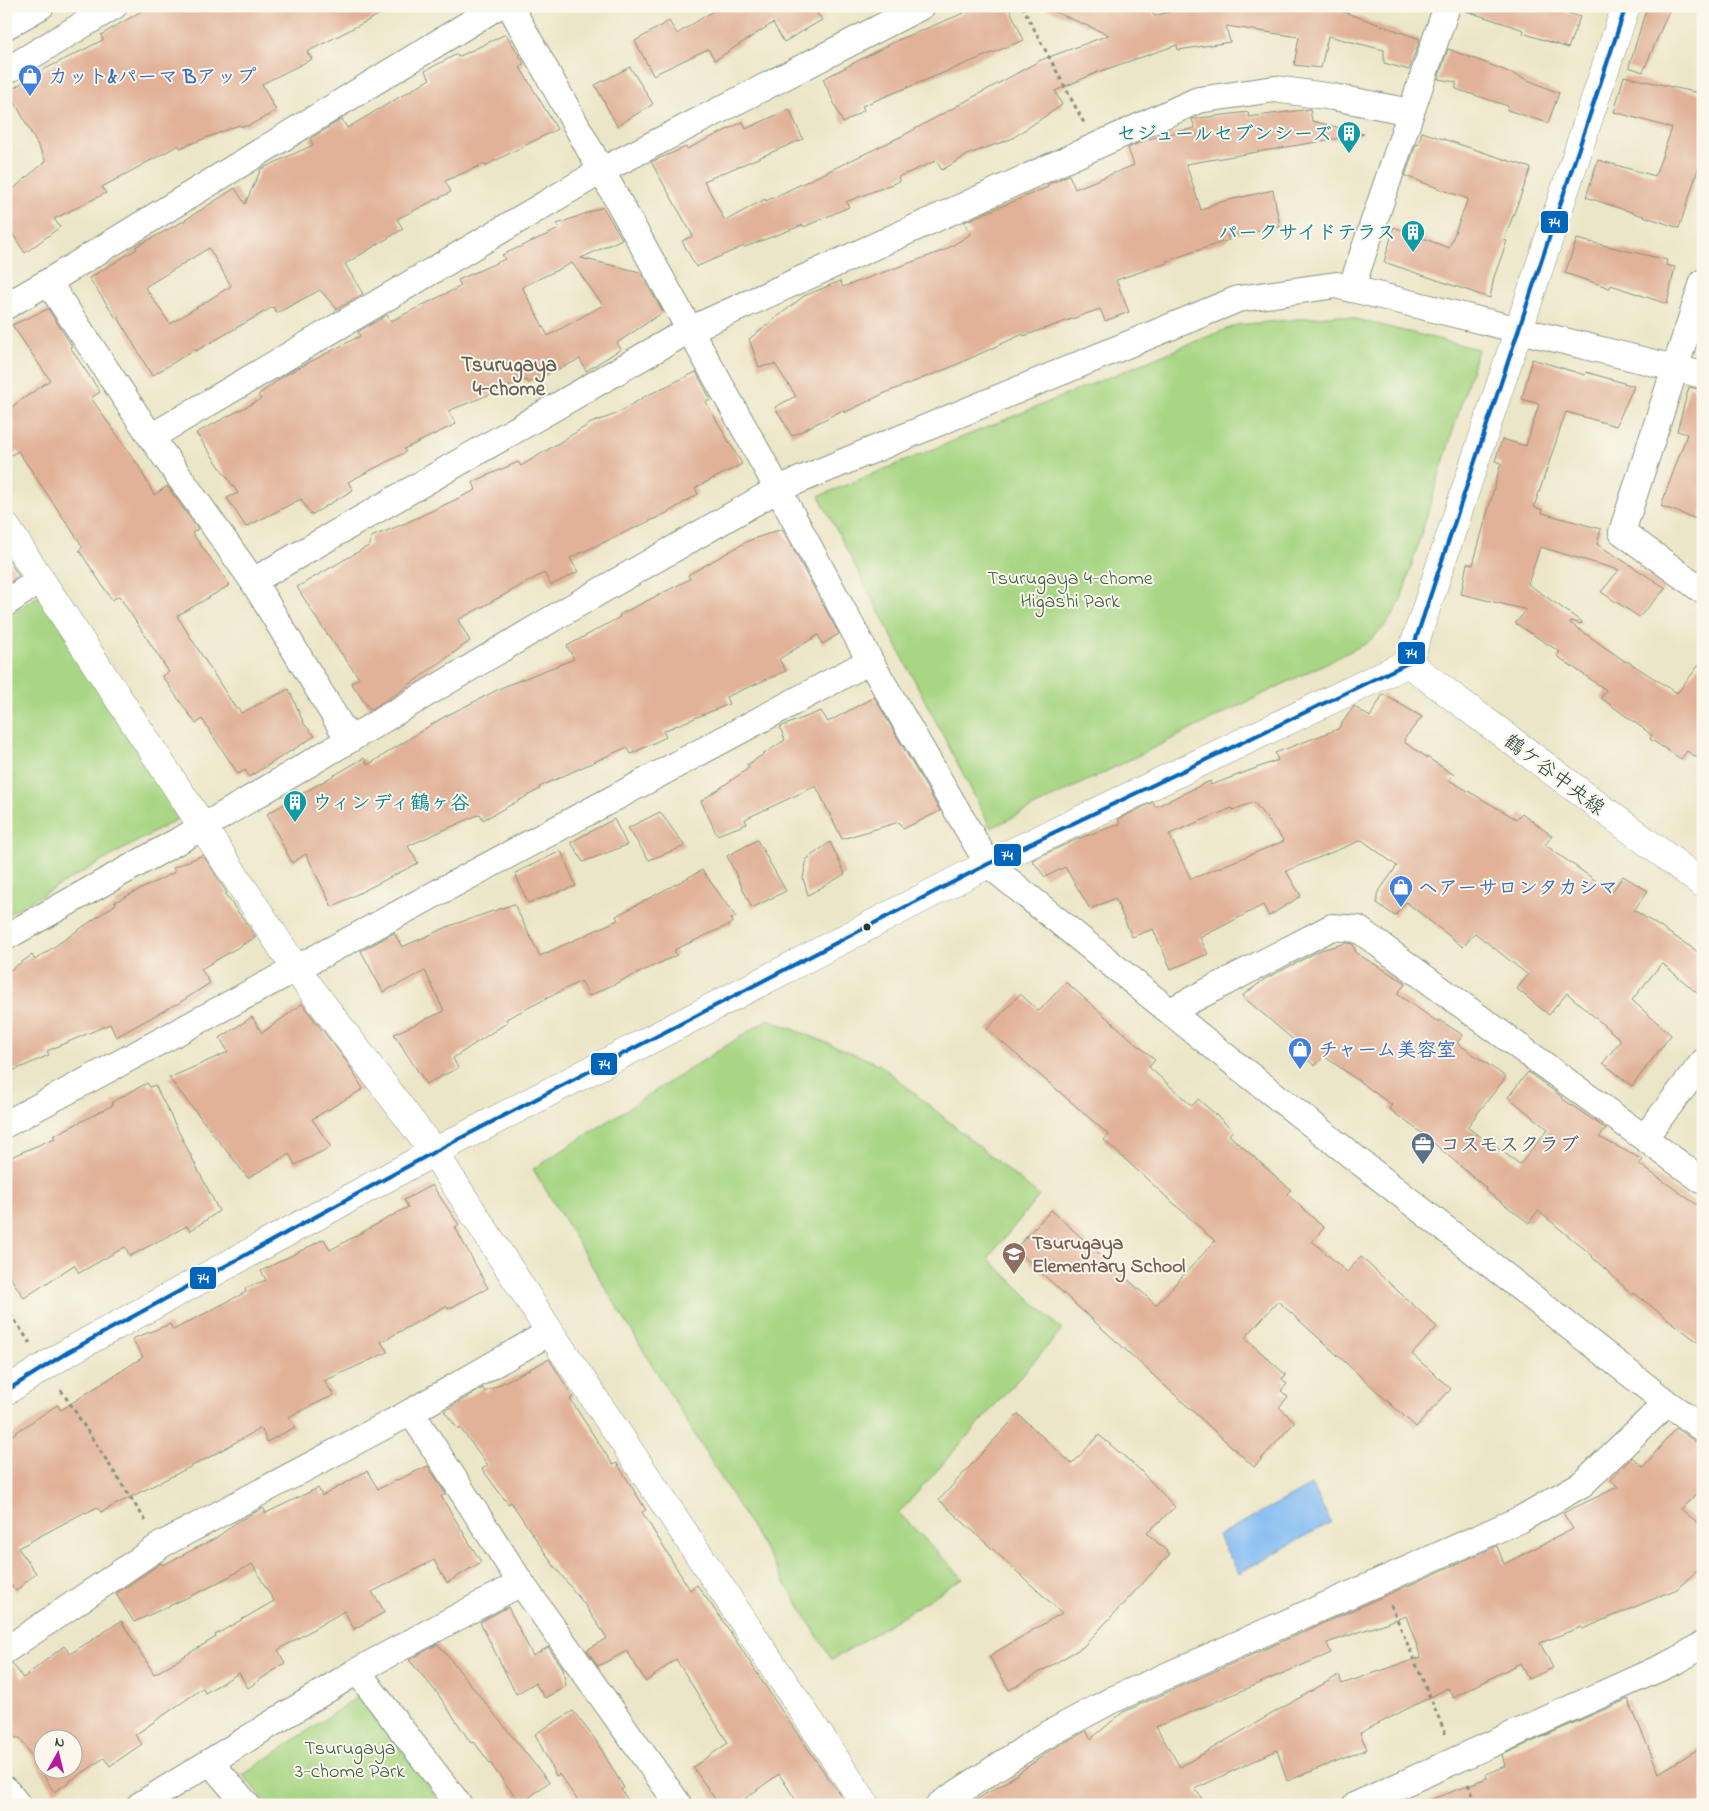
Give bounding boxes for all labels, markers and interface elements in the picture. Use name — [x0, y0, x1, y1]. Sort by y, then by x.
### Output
shop icon: カット&パーマ Bアップ — [17, 63, 43, 97]
place label: カット&パーマ Bアップ — [48, 64, 256, 93]
building icon: セジュールセブンシーズ — [1336, 120, 1362, 154]
place label: セジュールセブンシーズ — [1116, 121, 1332, 150]
line badge: 74 — [1540, 210, 1569, 234]
text: 74 — [1548, 213, 1560, 234]
building icon: パークサイドテラス — [1400, 219, 1426, 253]
place label: パークサイドテラス — [1218, 220, 1396, 249]
district label: Tsurugaya 4-chome — [461, 351, 557, 405]
park label: Tsurugaya 4-chome Higashi Park — [987, 565, 1153, 618]
line badge: 74 — [1397, 641, 1426, 665]
text: 74 — [1405, 644, 1417, 665]
street label: 鶴ケ谷中央線 — [1497, 728, 1610, 824]
building icon: ウィンディ鶴ヶ谷 — [282, 789, 308, 823]
place label: ウィンディ鶴ヶ谷 — [312, 790, 470, 819]
line badge: 74 — [993, 843, 1022, 867]
text: 74 — [1001, 846, 1013, 867]
shop icon: ヘアーサロンタカシマ — [1388, 874, 1414, 908]
place label: ヘアーサロンタカシマ — [1418, 875, 1618, 904]
unlabelled marker — [862, 922, 872, 932]
shop icon: チャーム美容室 — [1287, 1036, 1313, 1070]
place label: チャーム美容室 — [1318, 1037, 1456, 1066]
line badge: 74 — [590, 1052, 618, 1076]
text: 74 — [598, 1055, 610, 1076]
office icon: コスモスクラブ — [1410, 1131, 1436, 1165]
place label: コスモスクラブ — [1440, 1132, 1579, 1161]
place label: Tsurugaya Elementary School — [1032, 1230, 1185, 1283]
school or university icon: Tsurugaya Elementary School — [1001, 1241, 1027, 1275]
line badge: 74 — [189, 1266, 217, 1290]
text: 74 — [197, 1269, 209, 1290]
north arrow — [32, 1728, 82, 1778]
text: N — [53, 1732, 66, 1754]
park label: Tsurugaya 3-chome Park — [295, 1735, 405, 1787]

